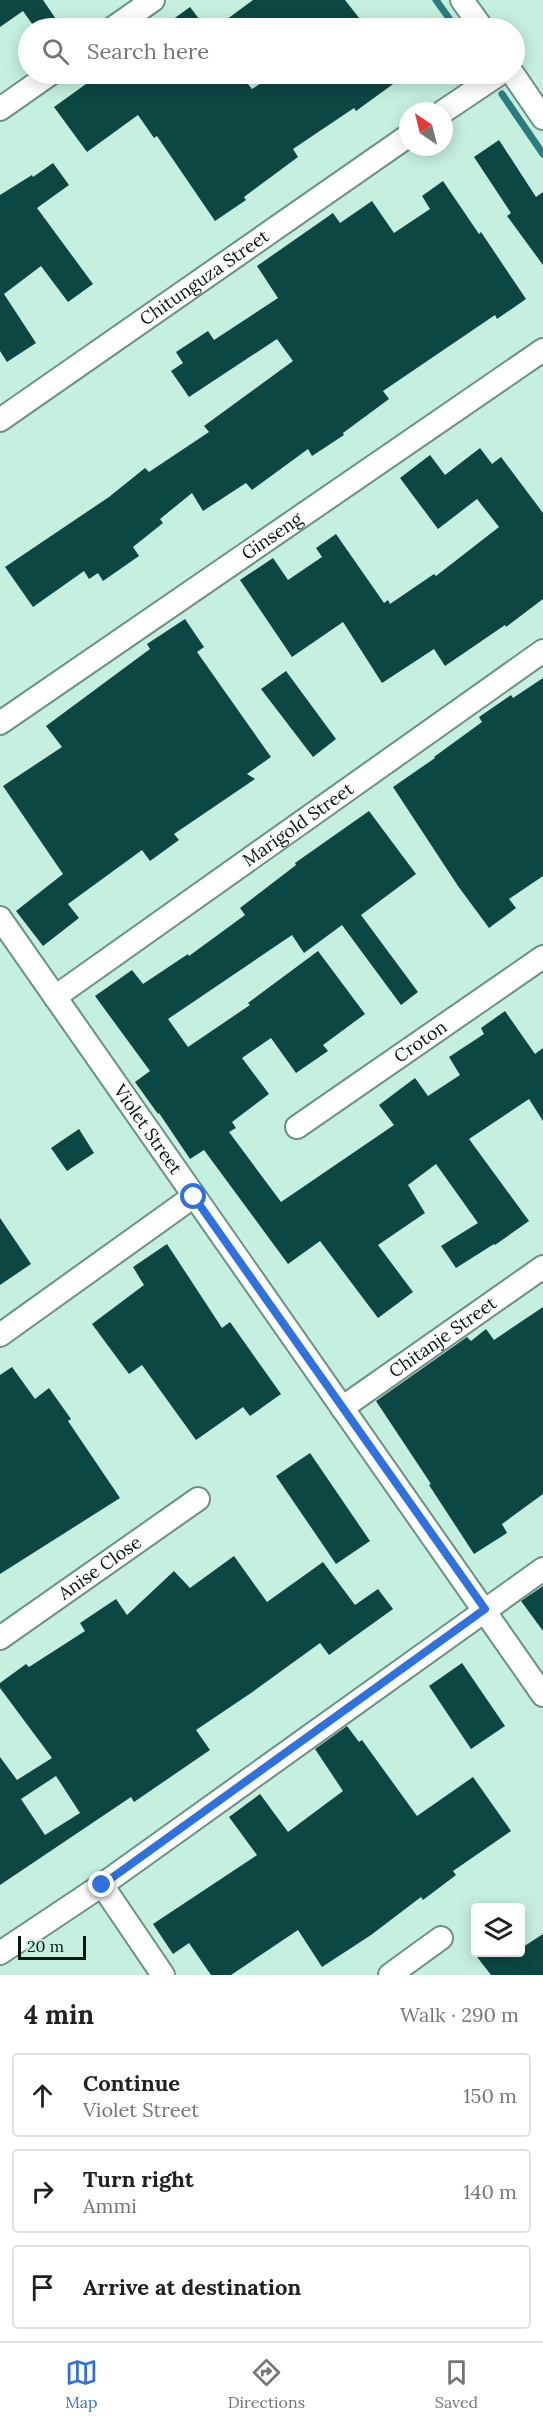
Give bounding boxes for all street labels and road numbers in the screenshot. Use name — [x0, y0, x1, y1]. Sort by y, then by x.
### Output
street label: Chitunguza Street — [135, 224, 273, 330]
street label: Ginseng — [237, 506, 307, 565]
street label: Marigold Street — [238, 777, 358, 871]
street label: Croton — [389, 1015, 451, 1068]
street label: Violet Street — [108, 1079, 188, 1179]
street label: Chitanje Street — [384, 1291, 501, 1383]
street label: Anise Close — [53, 1530, 146, 1605]

